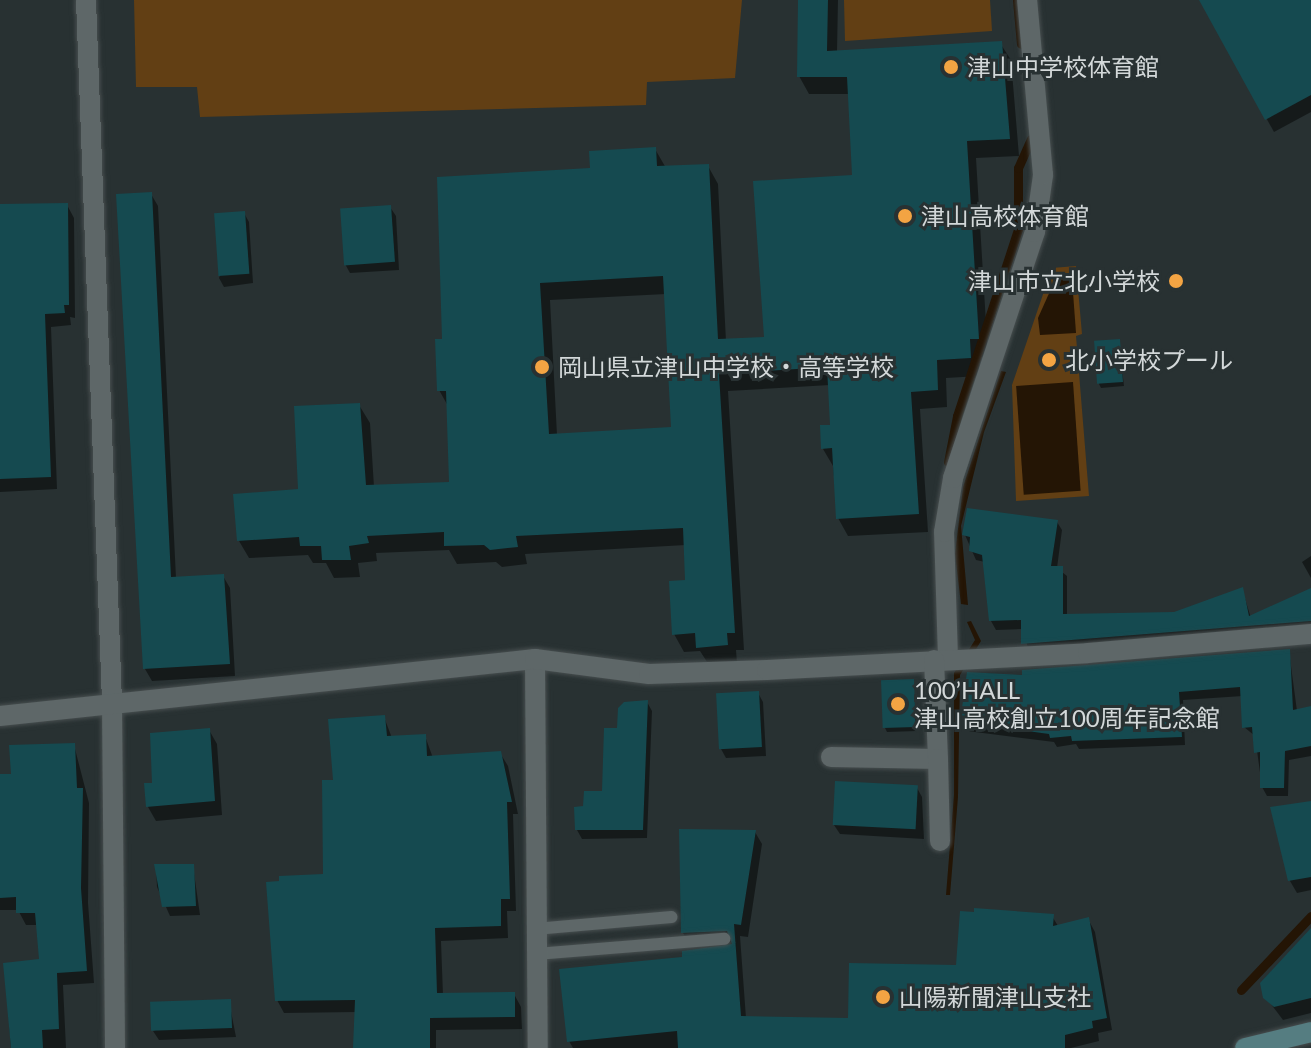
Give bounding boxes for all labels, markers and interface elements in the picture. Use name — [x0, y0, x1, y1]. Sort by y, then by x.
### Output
place label: 津山中学校体育館 — [967, 53, 1159, 81]
marker: 津山中学校体育館 — [942, 58, 960, 76]
place label: 津山高校体育館 — [921, 202, 1089, 230]
marker: 津山高校体育館 — [896, 207, 914, 225]
place label: 津山市立北小学校 — [968, 267, 1160, 295]
marker: 津山市立北小学校 — [1167, 272, 1185, 290]
place label: 北小学校プール — [1065, 346, 1233, 374]
marker: 北小学校プール — [1040, 351, 1058, 369]
place label: 岡山県立津山中学校・高等学校 — [558, 353, 894, 381]
marker: 岡山県立津山中学校・高等学校 — [533, 358, 551, 376]
place label: 100’HALL 津山高校創立100周年記念館 — [914, 676, 1220, 732]
marker: 100’HALL 津山高校創立100周年記念館 — [889, 695, 907, 713]
place label: 山陽新聞津山支社 — [899, 983, 1091, 1011]
marker: 山陽新聞津山支社 — [874, 988, 892, 1006]

